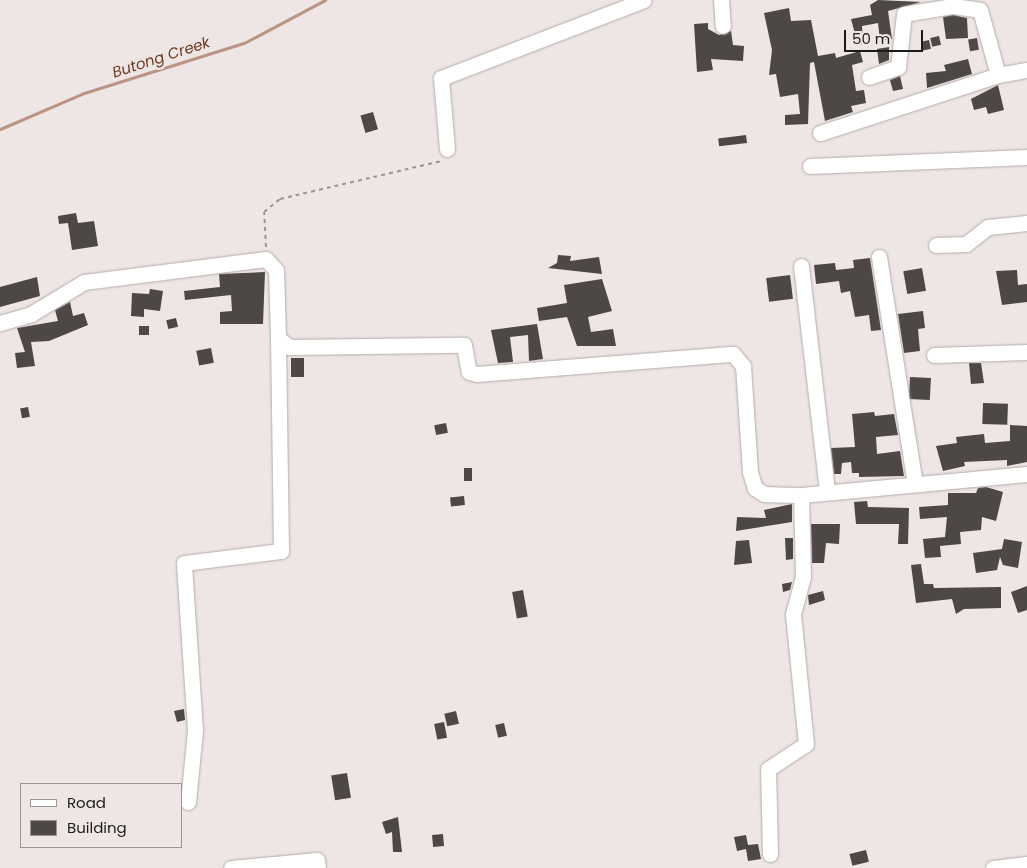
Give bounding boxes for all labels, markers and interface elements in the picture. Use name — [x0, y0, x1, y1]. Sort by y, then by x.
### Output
scale bar — [847, 20, 926, 52]
text: 50 m — [852, 28, 890, 49]
water label: Butong Creek — [110, 33, 212, 81]
legend — [20, 783, 182, 848]
text: Road — [67, 792, 106, 813]
text: Building — [67, 817, 127, 838]

